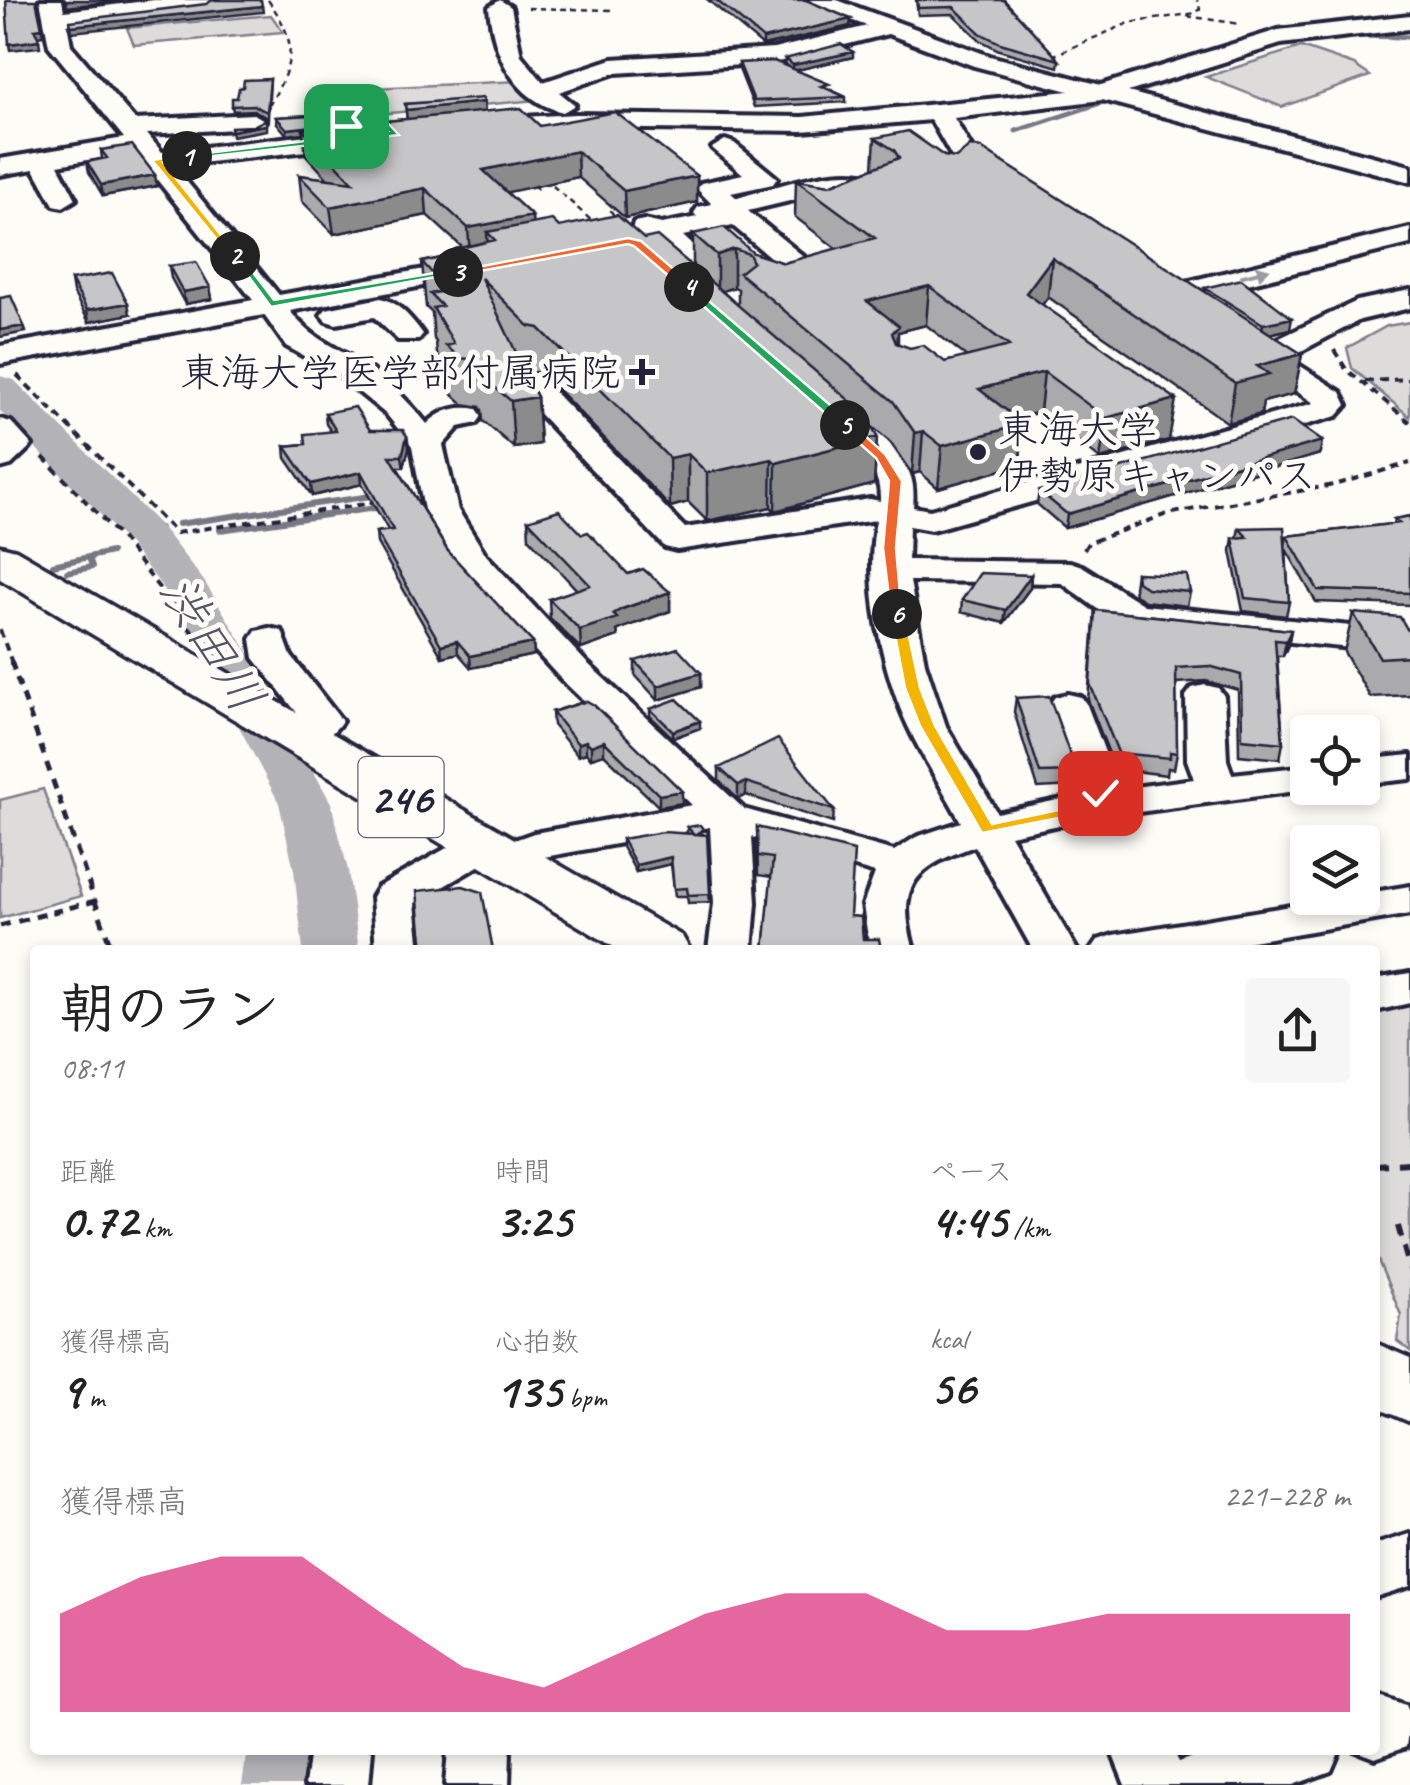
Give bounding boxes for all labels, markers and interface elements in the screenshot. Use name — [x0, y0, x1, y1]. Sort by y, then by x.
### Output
pin — [304, 84, 389, 169]
icon: arrive — [319, 99, 374, 154]
pin: 1 — [162, 131, 212, 181]
text: 1 — [181, 138, 193, 173]
pin: 2 — [210, 231, 260, 281]
text: 2 — [229, 238, 241, 273]
pin: 3 — [433, 247, 483, 297]
text: 3 — [452, 254, 464, 289]
pin: 4 — [664, 262, 714, 312]
one-way arrow — [1240, 265, 1271, 280]
text: 4 — [683, 269, 695, 304]
place label: 東海大学医学部付属病院 — [180, 348, 620, 398]
marker: 東海大学医学部付属病院 — [629, 359, 655, 385]
pin: 5 — [820, 400, 870, 450]
place label: 東海大学 伊勢原キャンパス — [998, 405, 1316, 501]
text: 5 — [839, 407, 851, 442]
marker: 東海大学 伊勢原キャンパス — [967, 441, 989, 463]
water label: 渋田川 — [145, 563, 278, 724]
pin: 6 — [872, 589, 922, 639]
text: 6 — [890, 596, 904, 631]
map controls — [1290, 715, 1380, 915]
button: locate — [1290, 715, 1380, 805]
pin — [1058, 751, 1143, 836]
road number: 246 — [358, 757, 444, 837]
icon: check — [1073, 766, 1128, 821]
button: layers — [1290, 825, 1380, 915]
text: 朝のラン — [60, 974, 280, 1044]
button: share — [1245, 978, 1350, 1083]
text: 08:11 — [60, 1047, 124, 1088]
text: 距離 — [60, 1154, 116, 1189]
text: 時間 — [495, 1154, 551, 1189]
text: ペース — [930, 1154, 1012, 1189]
text: 0.72 — [60, 1189, 137, 1252]
text: 3:25 — [495, 1189, 572, 1252]
text: 4:45 — [930, 1189, 1007, 1252]
text: km — [137, 1210, 171, 1245]
text: /km — [1007, 1210, 1050, 1245]
text: kcal — [930, 1321, 967, 1356]
text: 獲得標高 — [60, 1324, 172, 1359]
text: 心拍数 — [495, 1324, 579, 1359]
text: 56 — [930, 1356, 975, 1419]
text: 9 — [60, 1359, 82, 1422]
text: 135 — [495, 1359, 562, 1422]
text: m — [82, 1380, 104, 1415]
text: bpm — [562, 1380, 607, 1415]
text: 221–228 m — [1224, 1475, 1350, 1516]
text: 獲得標高 — [60, 1481, 188, 1522]

